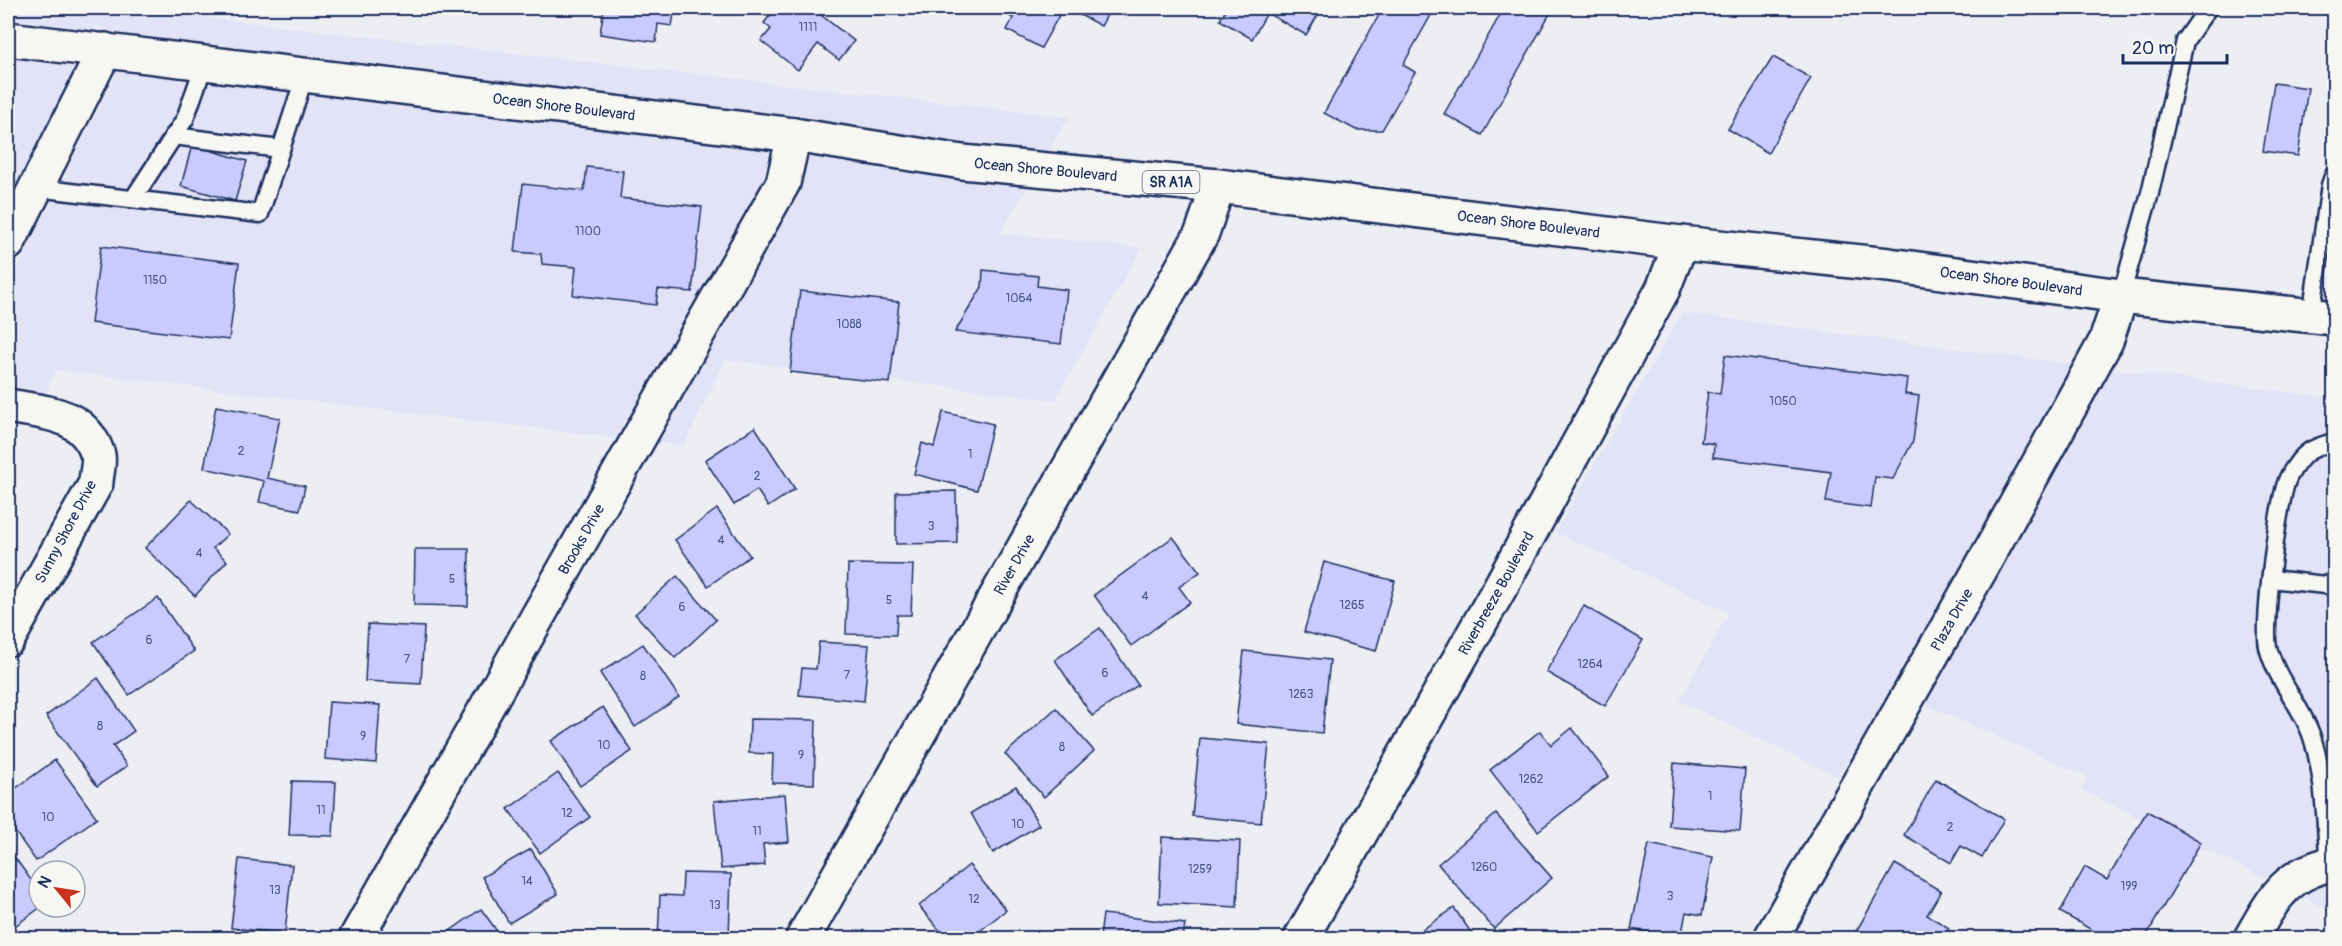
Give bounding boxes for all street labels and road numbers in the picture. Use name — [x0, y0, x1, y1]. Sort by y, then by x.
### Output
street label: Ocean Shore Boulevard — [491, 89, 636, 125]
street label: Ocean Shore Boulevard — [973, 154, 1118, 186]
road number: SR A1A — [1142, 171, 1200, 193]
street label: Ocean Shore Boulevard — [1456, 206, 1601, 242]
street label: Ocean Shore Boulevard — [1939, 262, 2084, 300]
street label: Sunny Shore Drive — [31, 477, 101, 587]
street label: Brooks Drive — [554, 500, 609, 578]
street label: Riverbreeze Boulevard — [1454, 528, 1538, 658]
street label: River Drive — [990, 530, 1039, 598]
street label: Plaza Drive — [1926, 585, 1977, 654]

